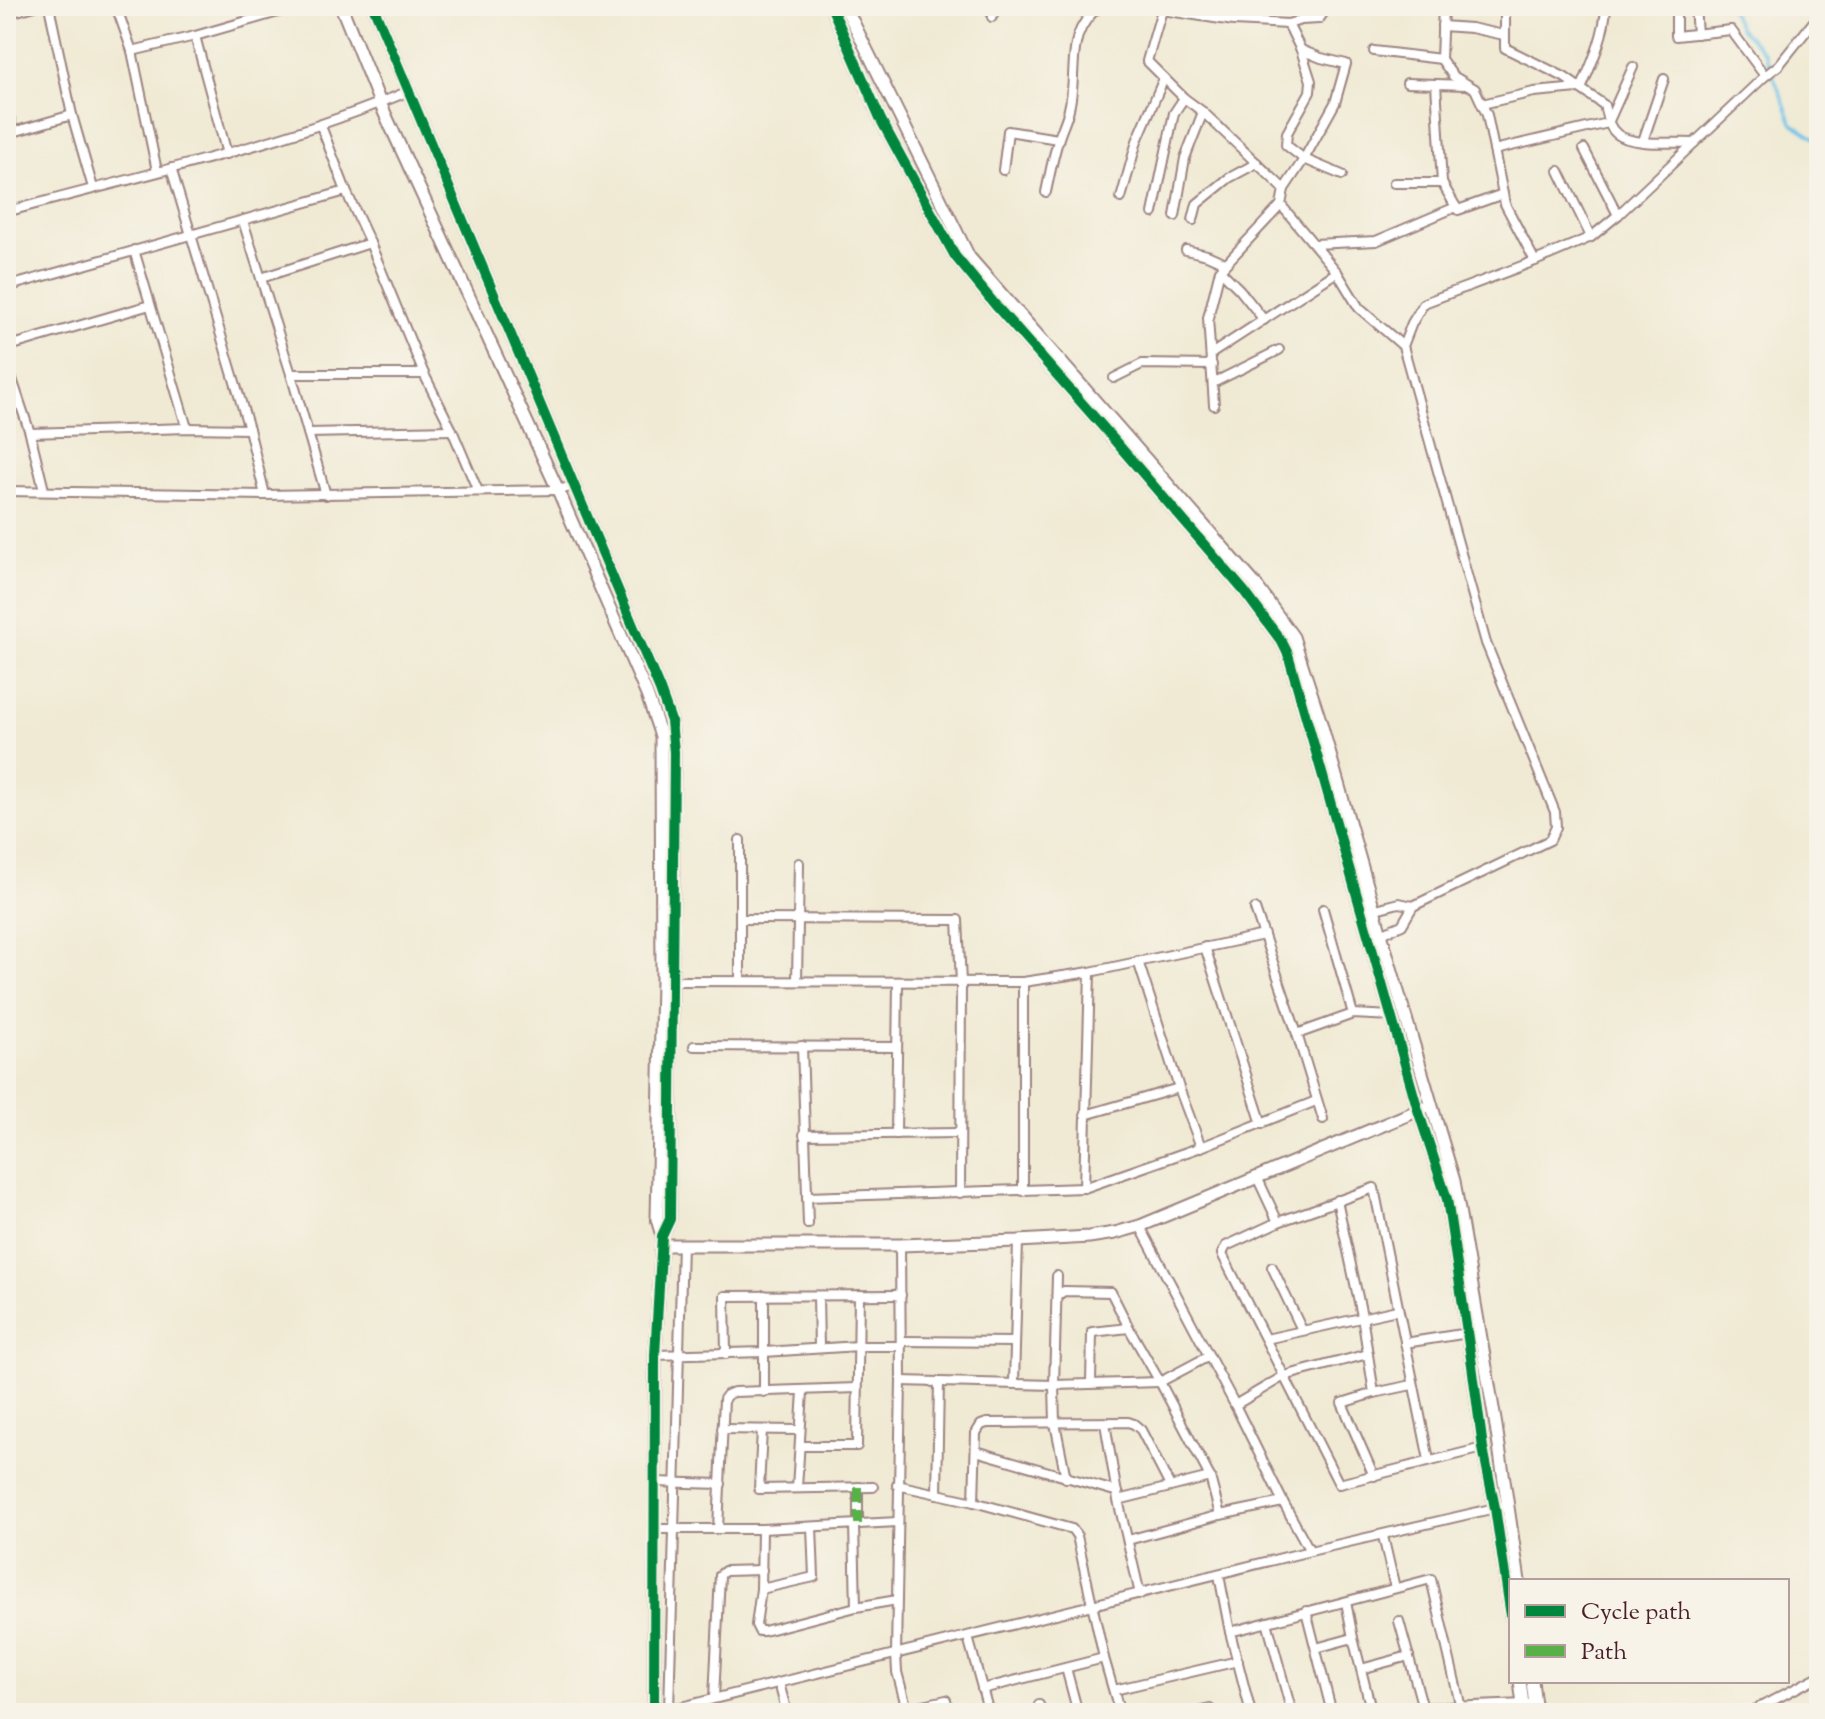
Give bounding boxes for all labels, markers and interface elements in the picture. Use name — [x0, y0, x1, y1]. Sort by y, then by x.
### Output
legend — [1509, 1579, 1789, 1683]
text: Cycle path — [1581, 1596, 1691, 1630]
text: Path — [1581, 1636, 1627, 1670]

